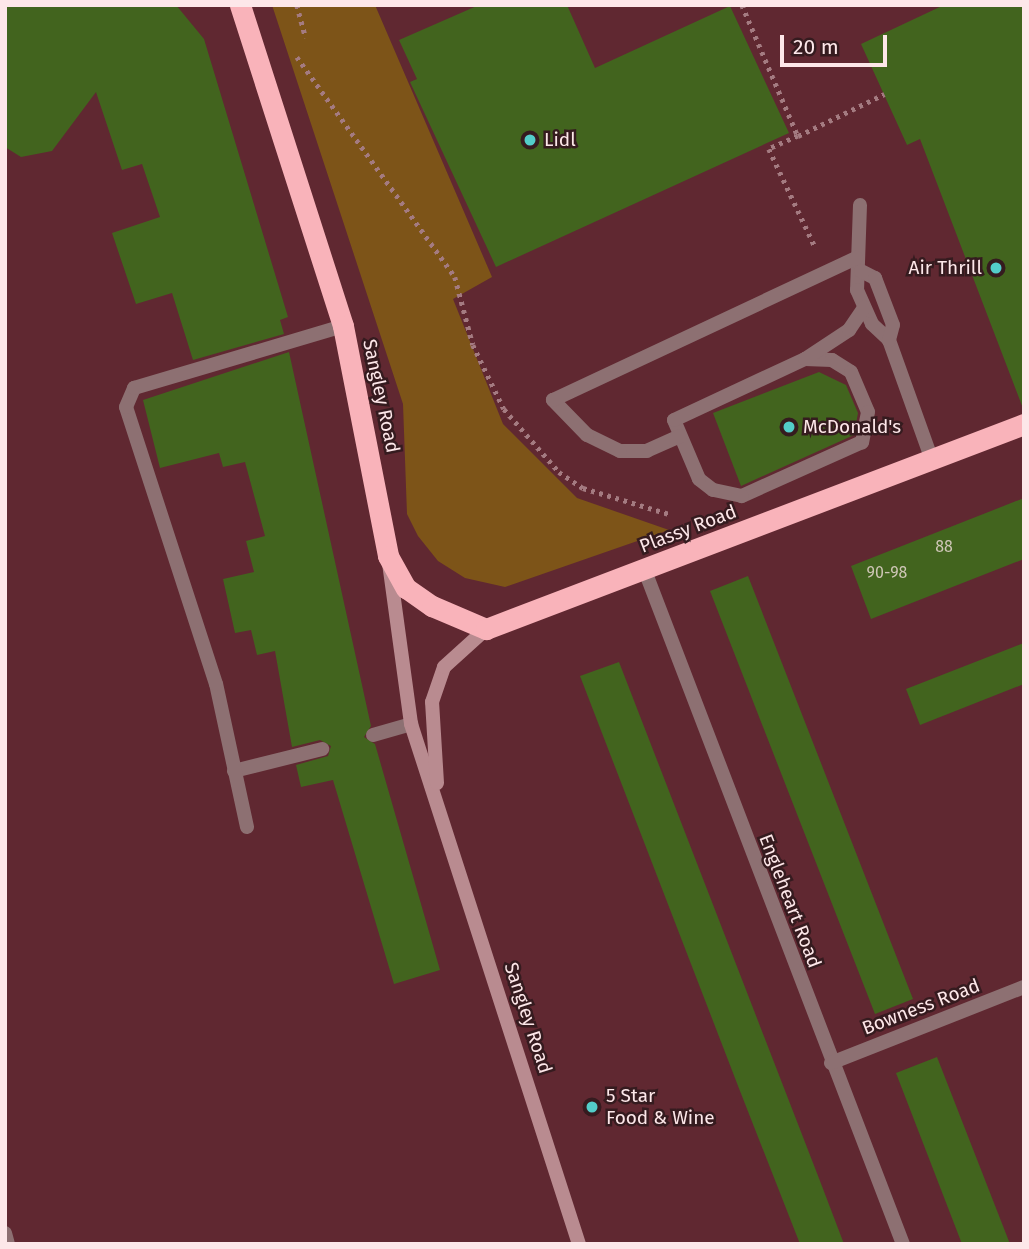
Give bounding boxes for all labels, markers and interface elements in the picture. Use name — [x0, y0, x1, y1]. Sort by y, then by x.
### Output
scale bar — [784, 21, 891, 65]
text: 20 m — [793, 34, 839, 60]
place label: Lidl — [544, 129, 576, 151]
marker: Lidl — [522, 132, 538, 148]
place label: Air Thrill — [909, 257, 982, 279]
marker: Air Thrill — [988, 260, 1004, 276]
street label: Sangley Road — [358, 337, 404, 455]
place label: McDonald's — [803, 416, 901, 438]
marker: McDonald's — [781, 419, 797, 435]
street label: Plassy Road — [636, 500, 740, 558]
house number: 88 — [935, 537, 953, 557]
house number: 90-98 — [867, 563, 907, 583]
street label: Engleheart Road — [754, 831, 826, 971]
street label: Sangley Road — [499, 959, 557, 1077]
street label: Bowness Road — [859, 974, 983, 1040]
place label: 5 Star Food & Wine — [606, 1085, 715, 1129]
marker: 5 Star Food & Wine — [584, 1099, 600, 1115]

